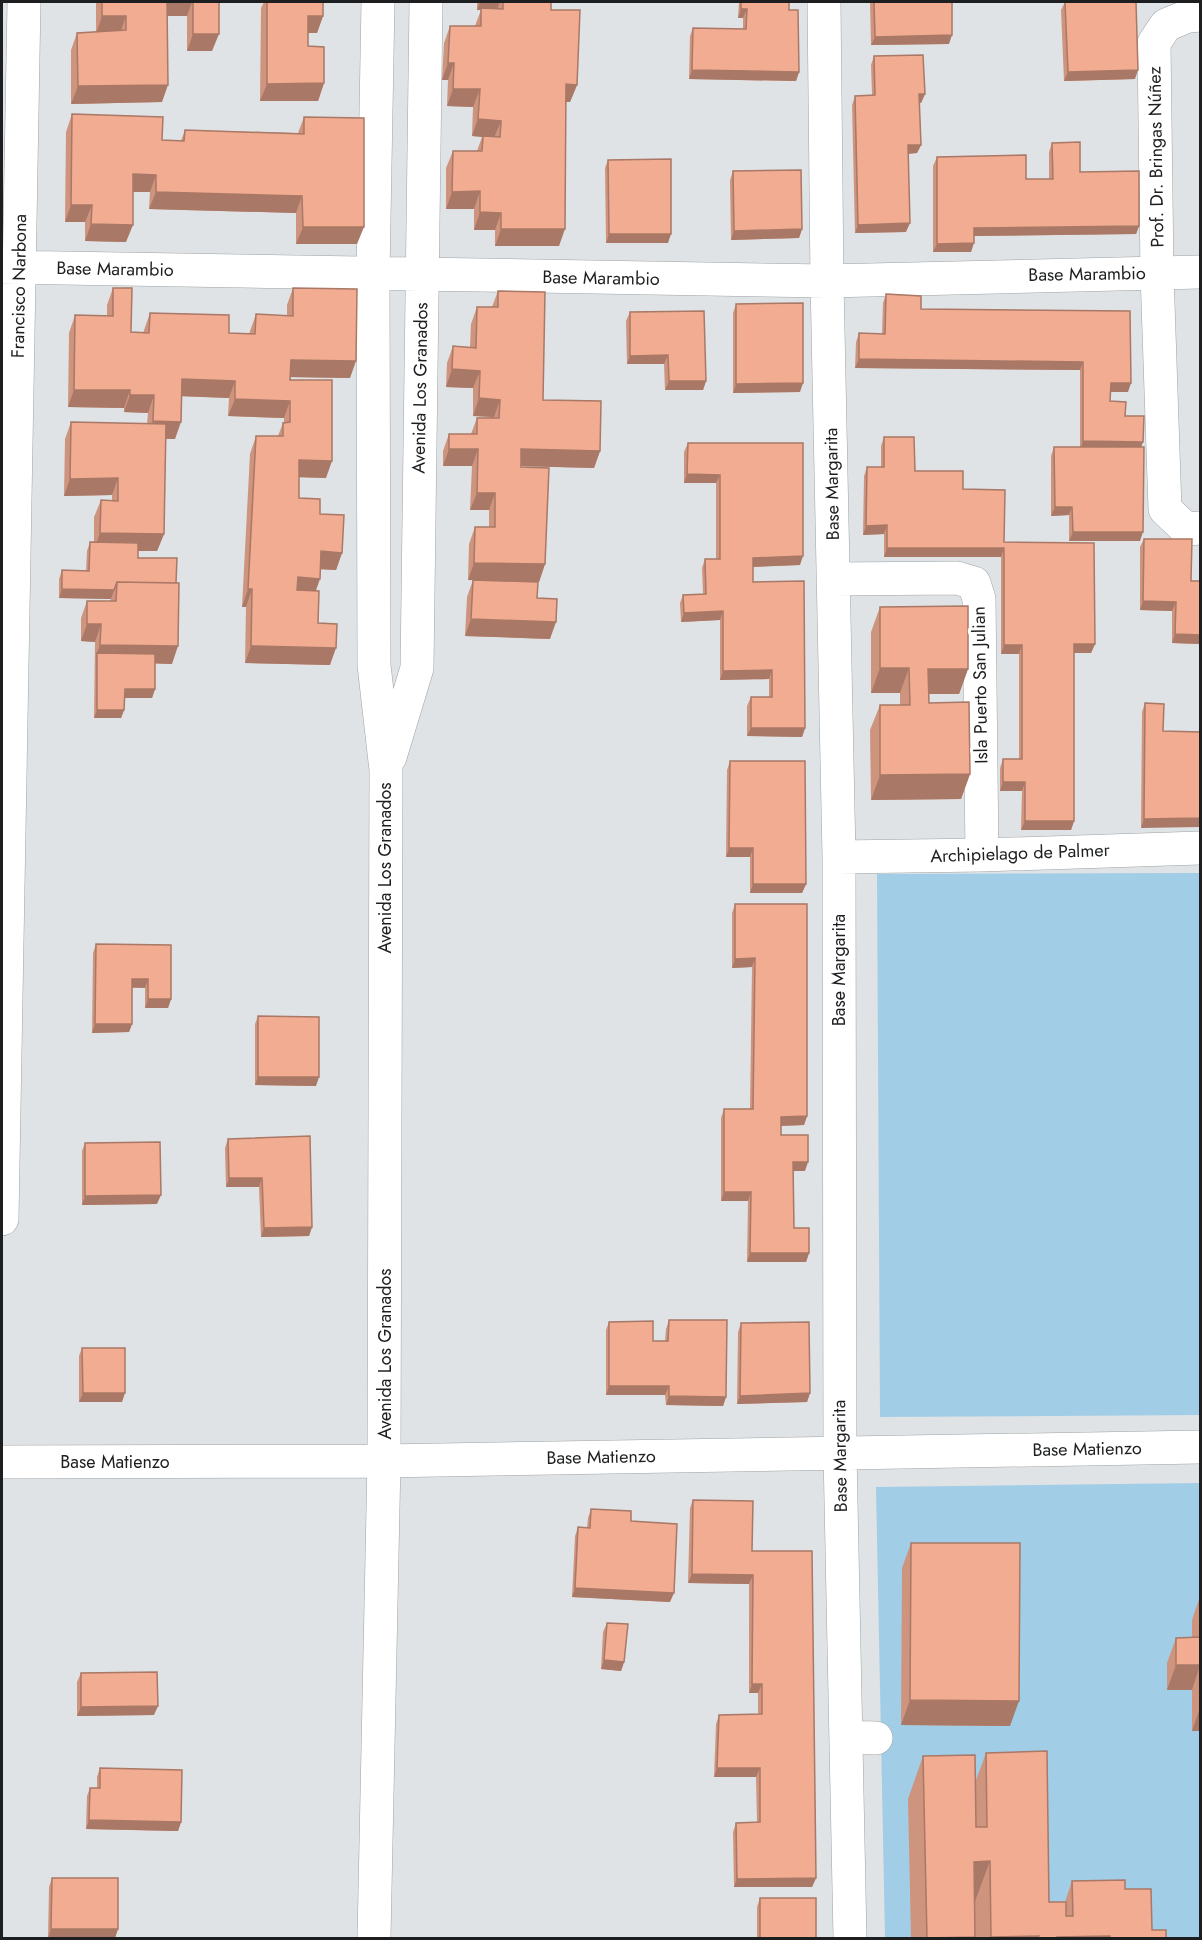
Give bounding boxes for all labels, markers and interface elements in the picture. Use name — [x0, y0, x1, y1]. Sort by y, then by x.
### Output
street label: Prof. Dr. Bringas Núñez — [1141, 65, 1171, 248]
street label: Francisco Narbona — [5, 214, 33, 358]
street label: Base Marambio — [56, 255, 174, 283]
street label: Base Marambio — [1028, 260, 1146, 288]
street label: Base Marambio — [542, 264, 660, 292]
street label: Avenida Los Granados — [406, 302, 434, 474]
street label: Base Margarita — [818, 428, 846, 540]
street label: Isla Puerto San Julian — [966, 606, 994, 764]
street label: Avenida Los Granados — [372, 782, 398, 954]
street label: Archipielago de Palmer — [930, 837, 1111, 869]
street label: Base Margarita — [826, 914, 852, 1026]
street label: Avenida Los Granados — [372, 1268, 398, 1440]
street label: Base Margarita — [826, 1400, 854, 1512]
street label: Base Matienzo — [1032, 1435, 1142, 1463]
street label: Base Matienzo — [546, 1443, 656, 1471]
street label: Base Matienzo — [60, 1449, 170, 1475]

